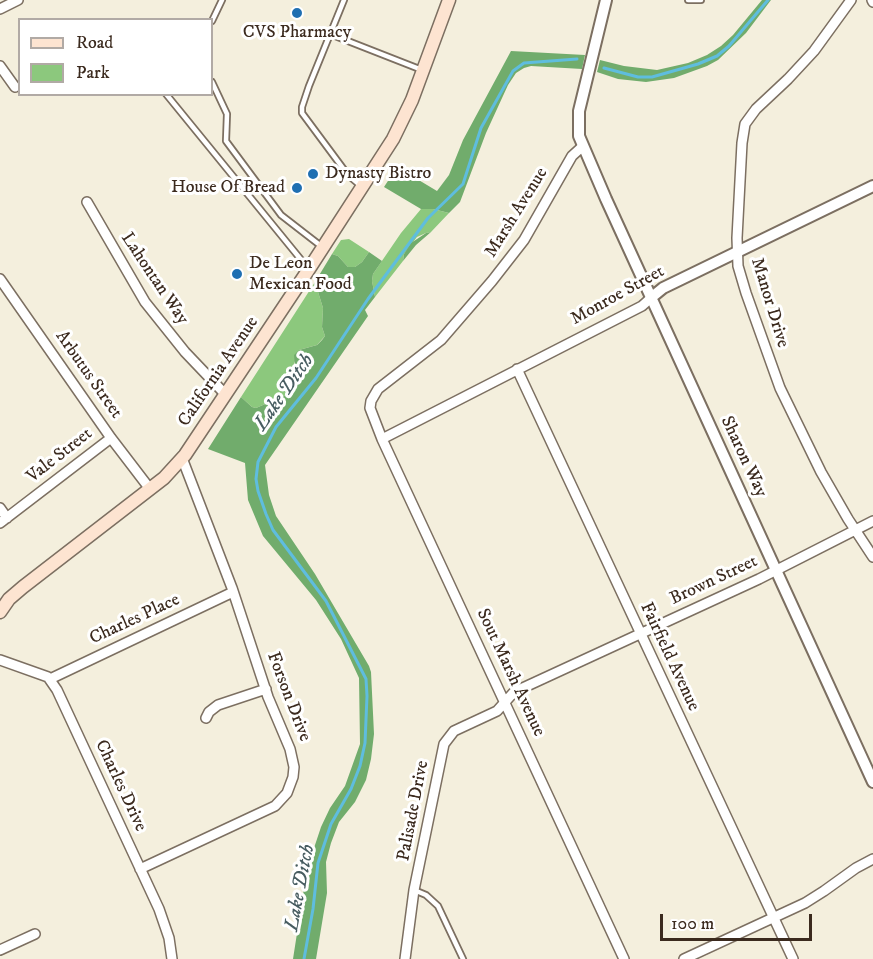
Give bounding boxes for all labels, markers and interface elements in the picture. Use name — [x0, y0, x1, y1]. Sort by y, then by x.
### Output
marker: CVS Pharmacy — [290, 6, 304, 20]
legend — [18, 18, 213, 96]
place label: CVS Pharmacy — [243, 22, 351, 44]
text: Road — [76, 32, 113, 54]
text: Park — [76, 62, 110, 84]
place label: Dynasty Bistro — [325, 163, 431, 185]
street label: Marsh Avenue — [481, 164, 553, 262]
marker: Dynasty Bistro — [306, 167, 320, 181]
place label: House Of Bread — [171, 177, 285, 199]
marker: House Of Bread — [290, 181, 304, 195]
street label: Lahontan Way — [115, 229, 193, 329]
place label: De Leon Mexican Food — [249, 253, 352, 296]
street label: Manor Drive — [745, 255, 793, 351]
street label: Monroe Street — [567, 261, 669, 331]
marker: De Leon Mexican Food — [230, 267, 244, 281]
street label: California Avenue — [174, 313, 264, 431]
street label: Arbutus Street — [50, 327, 126, 423]
water label: Lake Ditch — [250, 350, 320, 436]
street label: Sharon Way — [715, 413, 771, 501]
street label: Vale Street — [23, 424, 97, 488]
street label: Brown Street — [667, 551, 761, 611]
street label: Charles Place — [87, 590, 183, 650]
street label: Fairfield Avenue — [634, 599, 704, 715]
street label: Sout Marsh Avenue — [471, 606, 549, 740]
street label: Forson Drive — [261, 649, 315, 745]
street label: Charles Drive — [89, 737, 151, 835]
street label: Palisade Drive — [394, 759, 434, 863]
water label: Lake Ditch — [281, 843, 321, 933]
scale bar — [663, 902, 814, 940]
text: 100 m — [671, 913, 714, 935]

